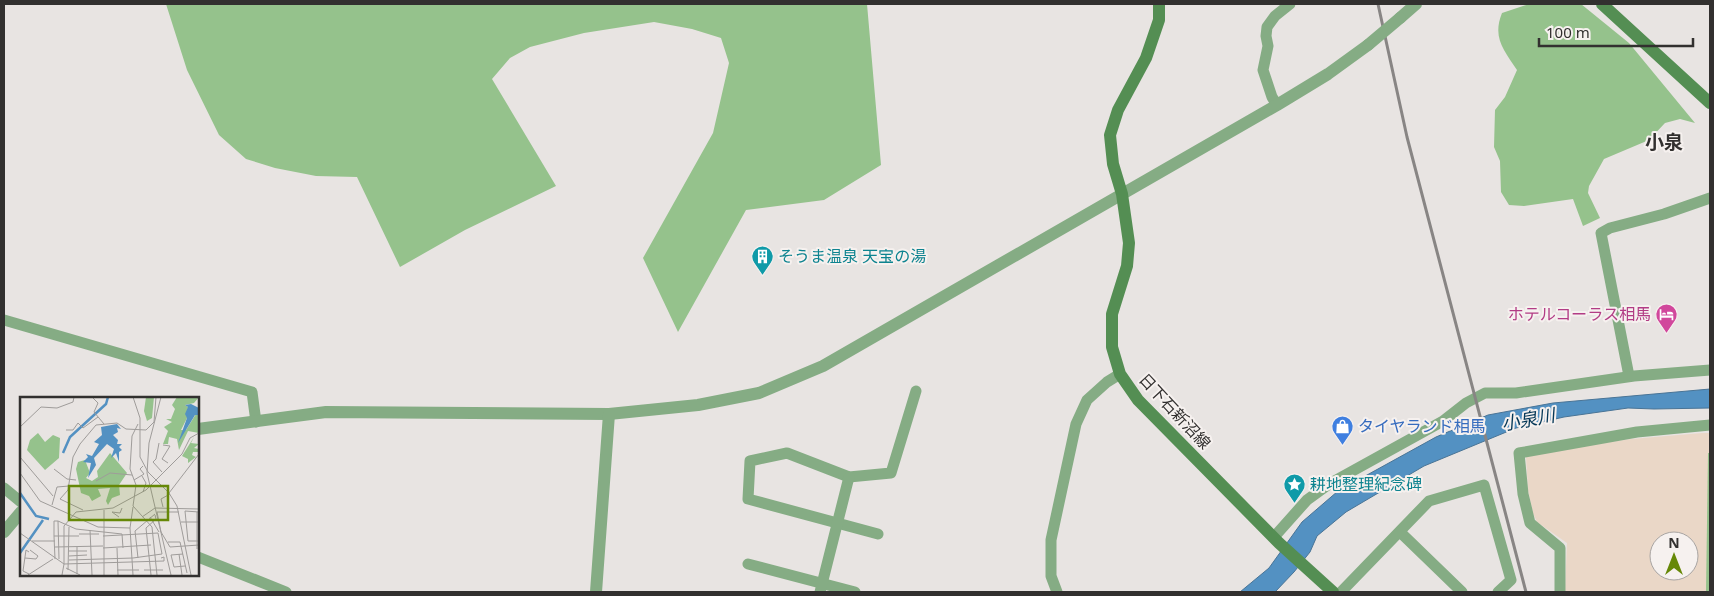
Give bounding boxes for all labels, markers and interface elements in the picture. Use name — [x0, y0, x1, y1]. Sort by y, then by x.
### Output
scale bar — [1539, 15, 1693, 47]
text: 100 m — [1546, 22, 1590, 42]
district label: 小泉 — [1645, 129, 1683, 155]
building icon: そうま温泉 天宝の湯 — [750, 244, 774, 275]
place label: そうま温泉 天宝の湯 — [778, 245, 926, 267]
hotel icon: ホテルコーラス相馬 — [1655, 302, 1679, 333]
place label: ホテルコーラス相馬 — [1508, 303, 1651, 325]
street label: 日下石新沼線 — [1134, 368, 1216, 454]
inset map — [20, 397, 199, 576]
water label: 小泉川 — [1499, 402, 1559, 436]
shop icon: タイヤランド相馬 — [1330, 414, 1354, 445]
place label: タイヤランド相馬 — [1358, 415, 1486, 437]
place icon: 耕地整理紀念碑 — [1282, 472, 1306, 503]
place label: 耕地整理紀念碑 — [1310, 473, 1422, 495]
north arrow — [1649, 531, 1699, 581]
text: N — [1668, 533, 1680, 552]

